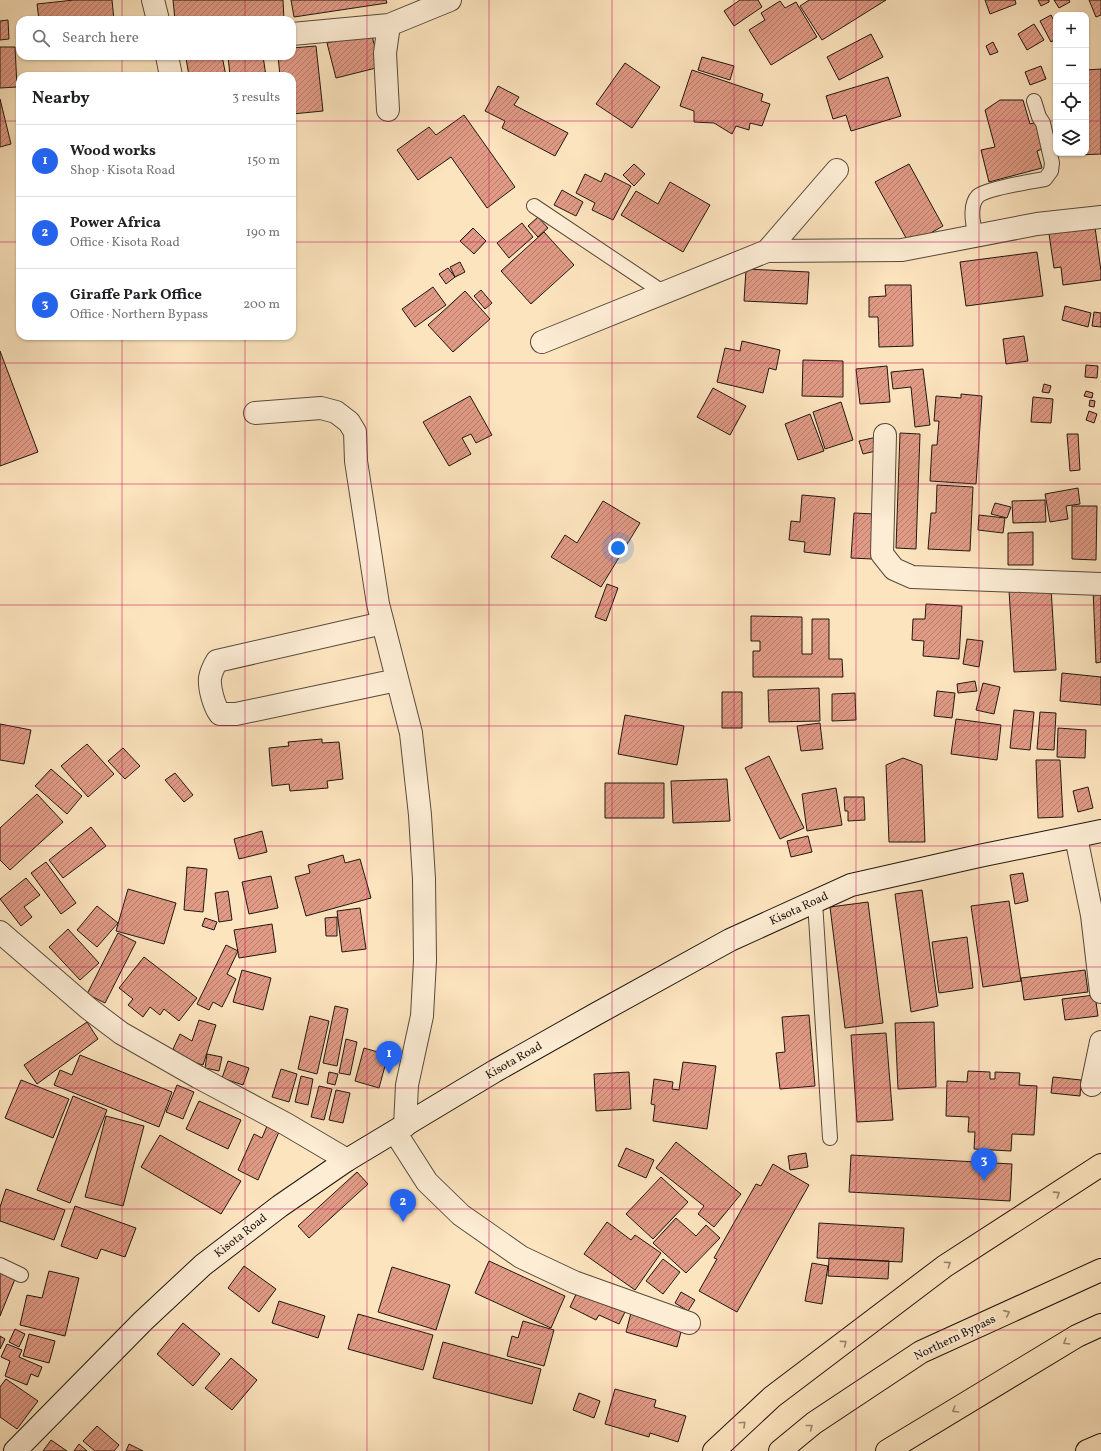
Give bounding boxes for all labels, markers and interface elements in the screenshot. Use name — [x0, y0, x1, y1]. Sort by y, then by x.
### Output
map controls — [1053, 12, 1089, 156]
button: + — [1053, 12, 1089, 48]
search box — [16, 16, 296, 60]
icon: search — [30, 27, 52, 49]
text: Search here — [62, 28, 139, 49]
button: − — [1053, 48, 1089, 84]
button: locate — [1053, 84, 1089, 120]
text: Nearby — [32, 87, 90, 110]
text: 3 results — [232, 89, 280, 107]
button: layers — [1053, 120, 1089, 156]
text: Wood works — [70, 141, 156, 162]
text: 1 — [42, 152, 48, 170]
text: 150 m — [247, 152, 280, 170]
text: Shop · Kisota Road — [70, 162, 175, 180]
text: Power Africa — [70, 213, 161, 234]
text: 2 — [42, 224, 48, 242]
text: 190 m — [246, 224, 280, 242]
text: Office · Kisota Road — [70, 234, 180, 252]
text: Giraffe Park Office — [70, 285, 202, 306]
text: 3 — [42, 296, 48, 314]
text: 200 m — [243, 296, 280, 314]
text: Office · Northern Bypass — [70, 306, 208, 324]
your location — [608, 538, 628, 558]
street label: Kisota Road — [767, 888, 831, 930]
street label: Kisota Road — [483, 1038, 545, 1084]
pin: 1 — [376, 1041, 402, 1074]
pin: 3 — [971, 1148, 997, 1181]
pin: 2 — [390, 1189, 416, 1222]
one-way arrow — [1053, 1191, 1060, 1199]
street label: Kisota Road — [211, 1210, 271, 1262]
one-way arrow — [943, 1262, 950, 1269]
one-way arrow — [1003, 1310, 1010, 1318]
street label: Northern Bypass — [911, 1311, 999, 1365]
one-way arrow — [1063, 1338, 1070, 1345]
one-way arrow — [839, 1340, 846, 1347]
one-way arrow — [952, 1405, 959, 1412]
one-way arrow — [738, 1421, 746, 1429]
one-way arrow — [806, 1424, 813, 1431]

